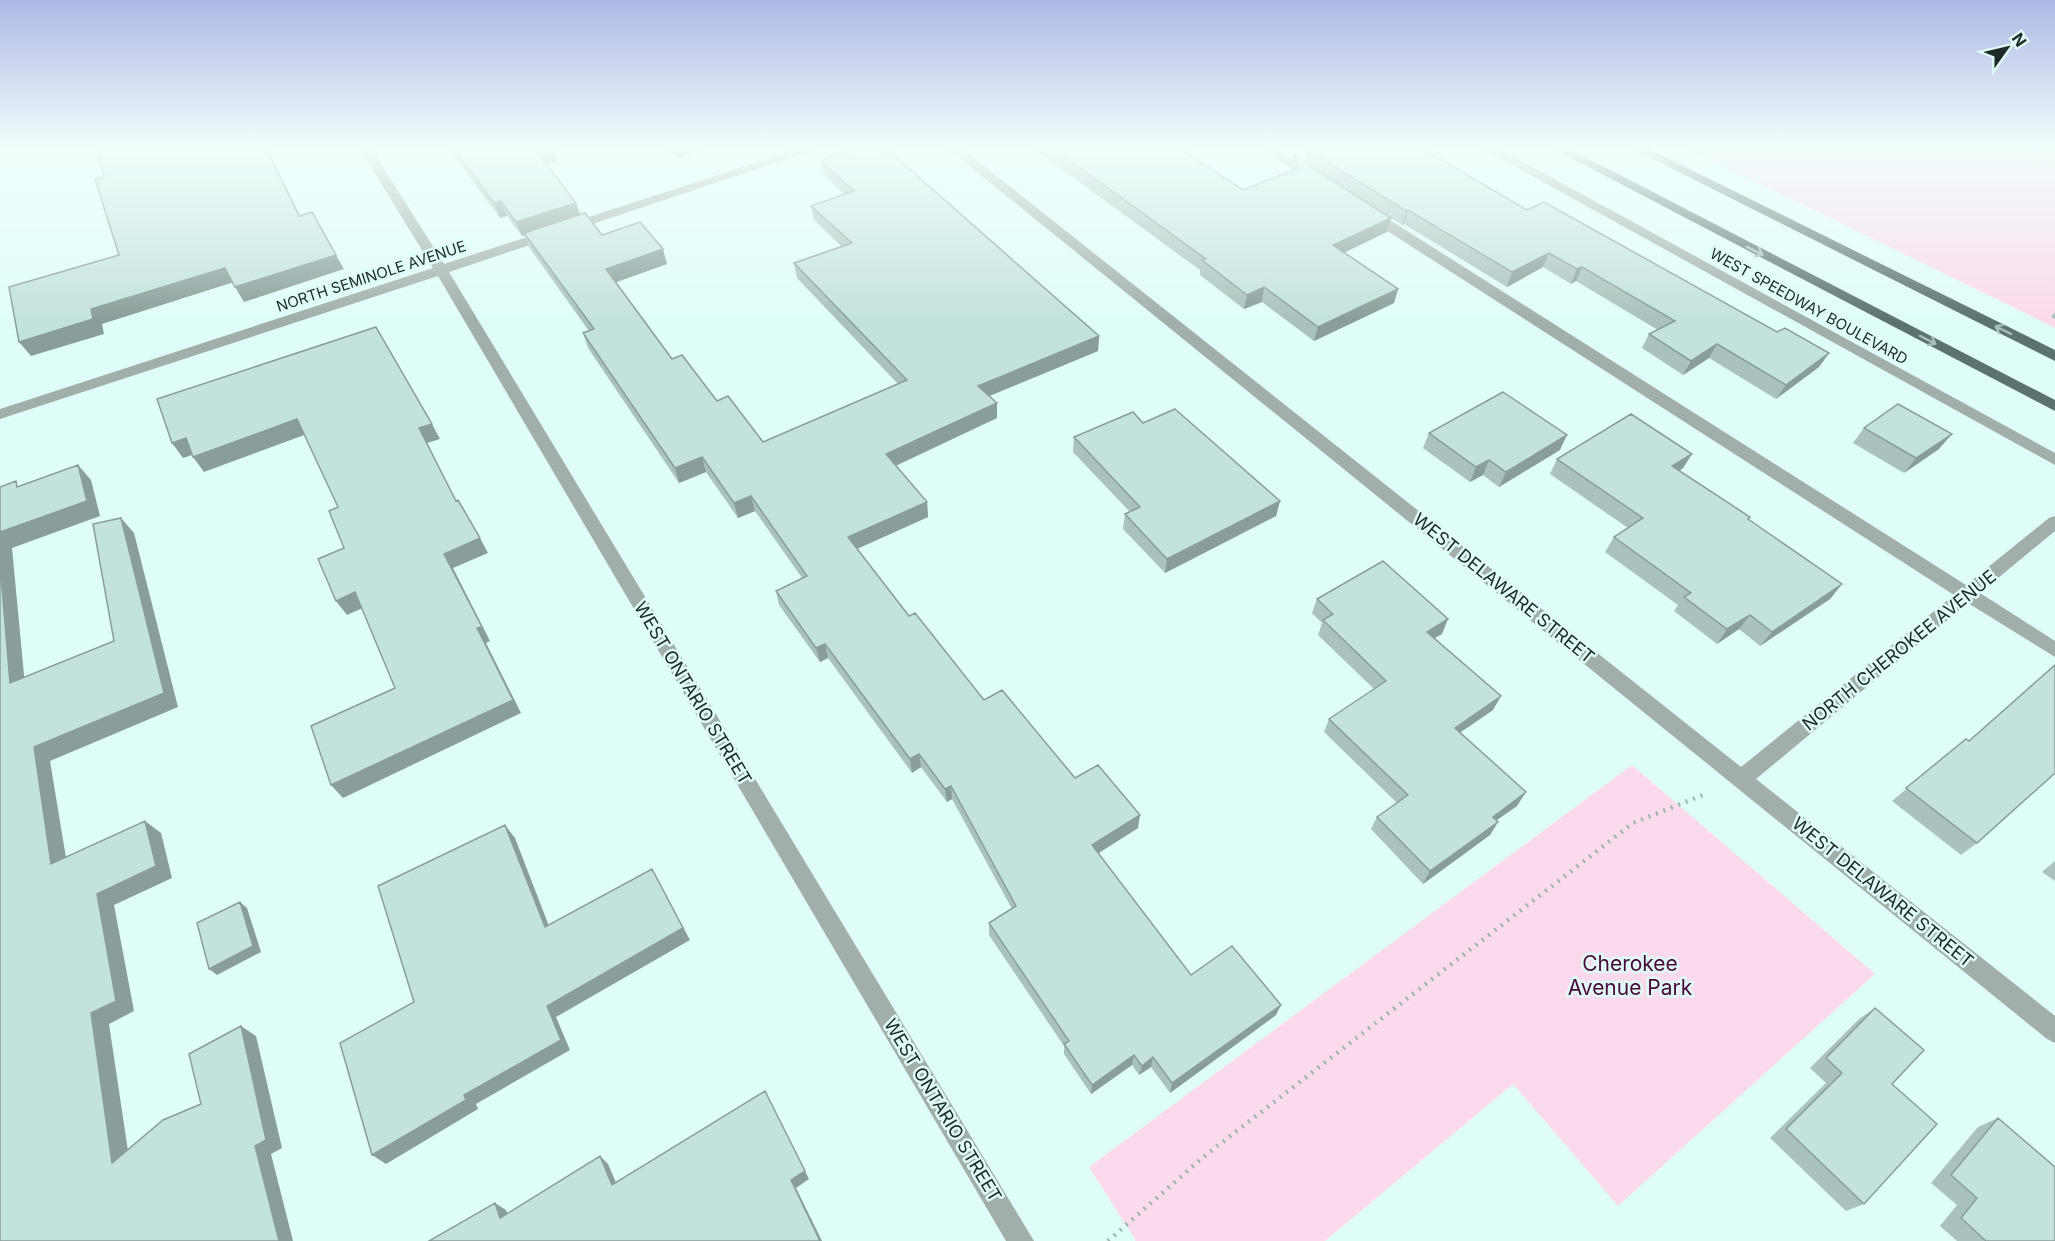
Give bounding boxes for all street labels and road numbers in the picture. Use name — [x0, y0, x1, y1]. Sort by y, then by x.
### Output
street label: NORTH SEMINOLE AVENUE — [274, 236, 468, 316]
street label: WEST SPEEDWAY BOULEVARD — [1707, 244, 1911, 368]
street label: WEST DELAWARE STREET — [1409, 508, 1599, 668]
street label: NORTH CHEROKEE AVENUE — [1798, 565, 2000, 735]
street label: WEST ONTARIO STREET — [630, 598, 756, 788]
street label: WEST DELAWARE STREET — [1788, 812, 1978, 972]
street label: WEST ONTARIO STREET — [880, 1015, 1006, 1205]

